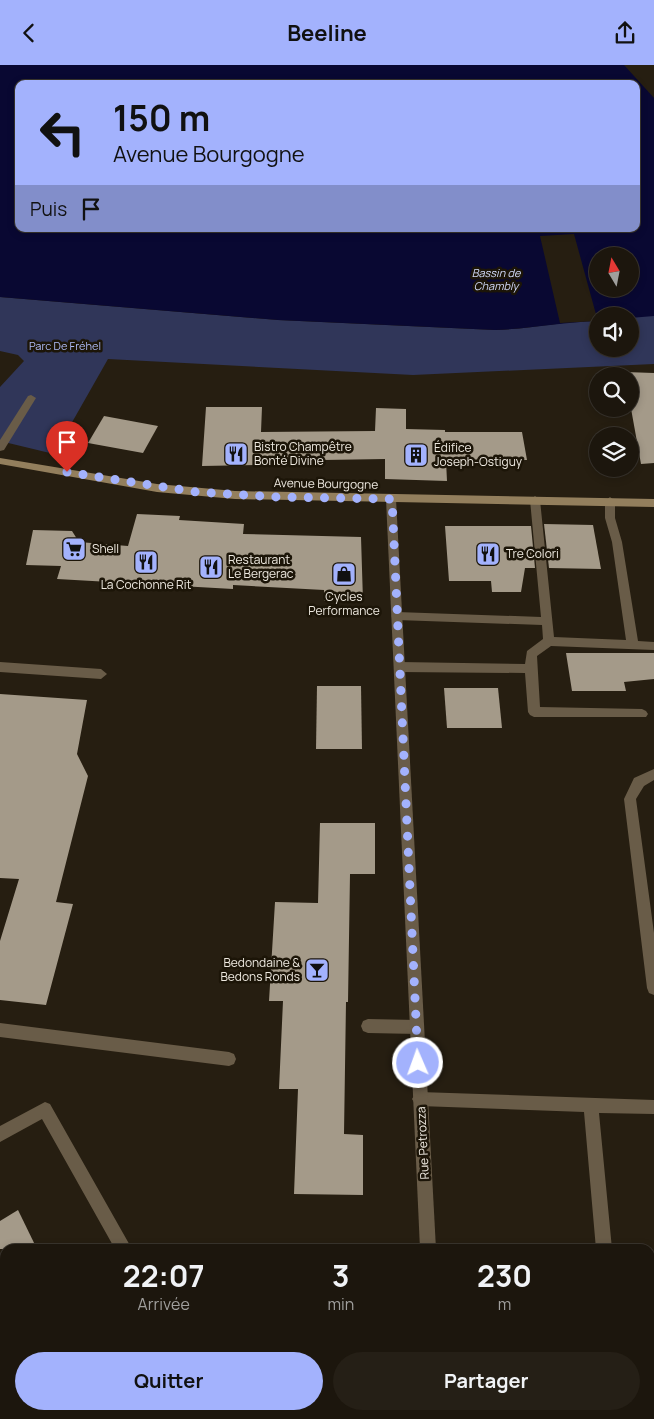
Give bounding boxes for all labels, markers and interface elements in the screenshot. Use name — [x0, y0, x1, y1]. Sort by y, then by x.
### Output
text: Beeline — [287, 18, 367, 48]
icon: back — [15, 19, 43, 47]
icon: share — [611, 19, 639, 47]
text: 150 m — [113, 94, 210, 142]
icon: left — [30, 100, 95, 165]
text: Avenue Bourgogne — [113, 139, 305, 169]
icon: arrive — [77, 195, 105, 223]
text: Puis — [30, 196, 67, 222]
north arrow — [589, 247, 639, 297]
map controls — [589, 247, 639, 477]
water label: Bassin de Chambly — [472, 265, 521, 293]
button: sound — [589, 307, 639, 357]
park label: Parc De Fréhel — [29, 338, 101, 353]
button: search — [589, 367, 639, 417]
pin — [46, 421, 88, 472]
button: layers — [589, 427, 639, 477]
icon: arrive — [53, 428, 81, 456]
place label: Bistro Champêtre Bonté Divine — [254, 438, 352, 469]
place label: Édifice Joseph-Ostiguy — [434, 439, 523, 470]
restaurant icon: Bistro Champêtre Bonté Divine — [223, 441, 249, 467]
building icon: Édifice Joseph-Ostiguy — [403, 442, 429, 468]
street label: Avenue Bourgogne — [274, 474, 378, 493]
supermarket icon: Shell — [61, 536, 87, 562]
place label: Shell — [92, 540, 119, 557]
restaurant icon: Tre Colori — [475, 541, 501, 567]
place label: Tre Colori — [506, 545, 559, 562]
restaurant icon: La Cochonne Rit — [133, 549, 159, 575]
place label: Restaurant Le Bergerac — [228, 551, 294, 582]
restaurant icon: Restaurant Le Bergerac — [198, 554, 224, 580]
shop icon: Cycles Performance — [331, 561, 357, 587]
place label: La Cochonne Rit — [101, 576, 191, 593]
place label: Cycles Performance — [308, 588, 380, 619]
place label: Bedondaine & Bedons Ronds — [220, 954, 300, 985]
bar icon: Bedondaine & Bedons Ronds — [304, 957, 330, 983]
position arrow — [391, 1036, 443, 1088]
street label: Rue Petrozza — [412, 1106, 433, 1180]
text: 22:07 — [123, 1255, 205, 1296]
text: 3 — [332, 1255, 350, 1296]
text: 230 — [477, 1255, 532, 1296]
text: Arrivée — [138, 1293, 190, 1315]
text: min — [327, 1293, 354, 1315]
text: m — [498, 1293, 511, 1315]
button: Quitter — [15, 1352, 323, 1410]
button: Partager — [333, 1352, 640, 1410]

